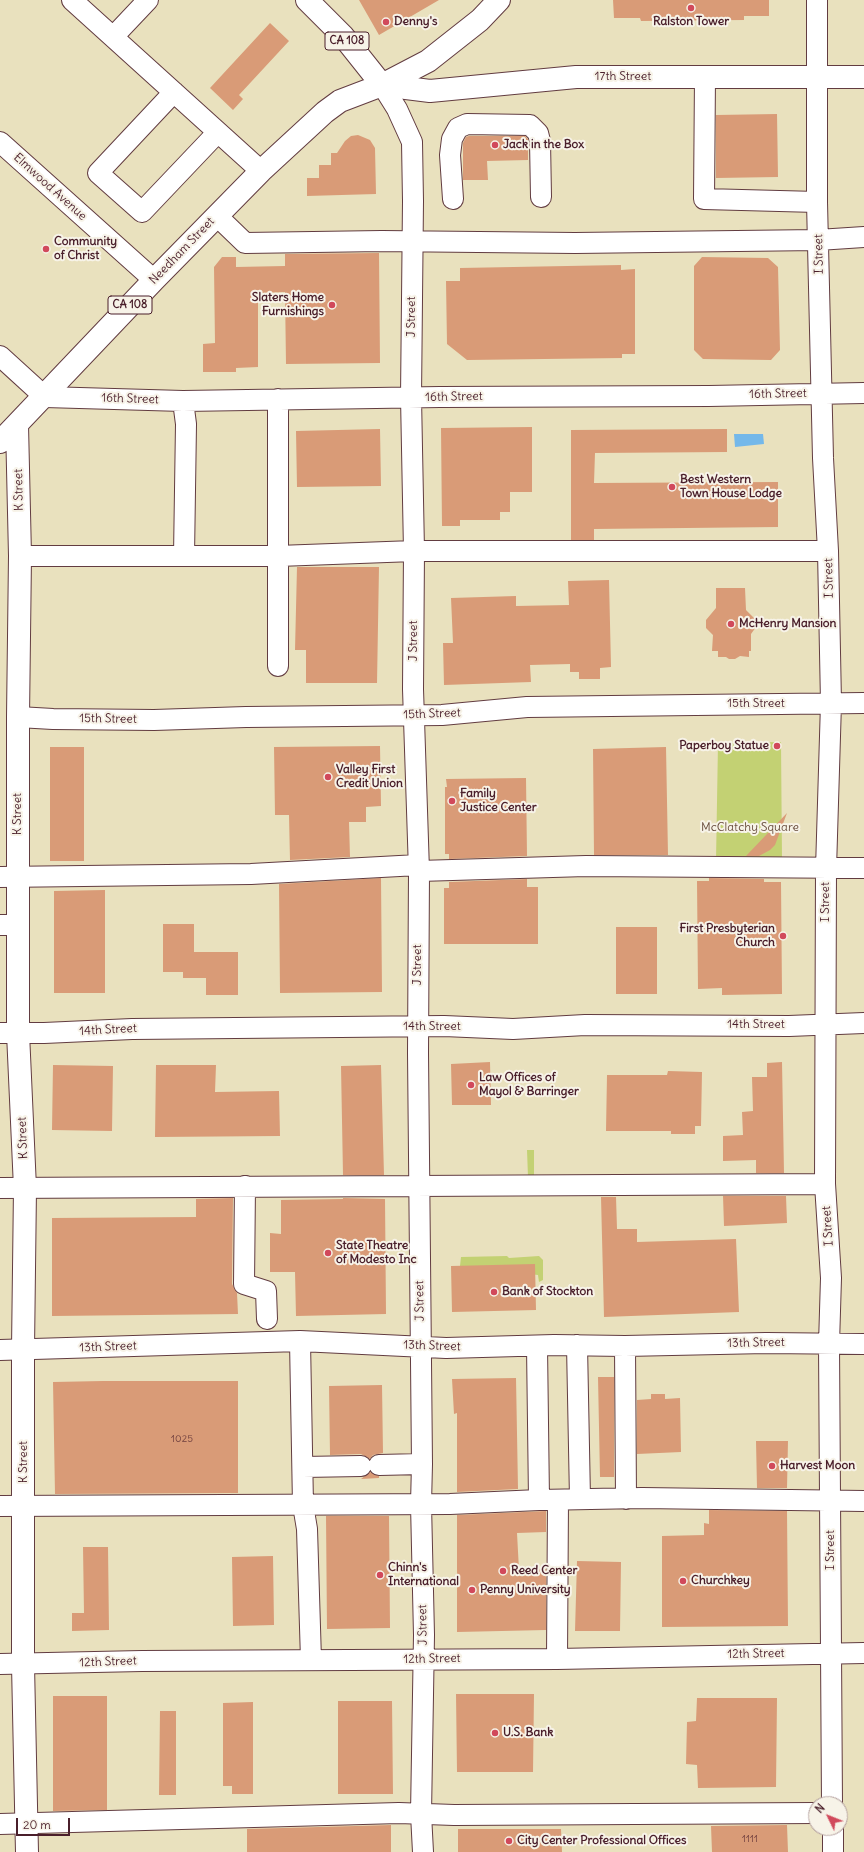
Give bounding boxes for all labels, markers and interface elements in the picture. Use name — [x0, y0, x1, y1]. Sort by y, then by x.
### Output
marker: Ralston Tower — [686, 3, 696, 13]
place label: Denny's — [394, 15, 437, 29]
place label: Ralston Tower — [653, 15, 729, 29]
marker: Denny's — [381, 17, 391, 27]
road number: CA 108 — [325, 32, 369, 50]
street label: 17th Street — [595, 70, 651, 84]
place label: Jack in the Box — [503, 138, 584, 152]
marker: Jack in the Box — [490, 140, 500, 150]
street label: Elmwood Avenue — [11, 150, 89, 224]
street label: Needham Street — [146, 215, 218, 287]
street label: I Street — [811, 234, 827, 274]
place label: Community of Christ — [54, 235, 117, 263]
marker: Community of Christ — [41, 244, 51, 254]
place label: Slaters Home Furnishings — [252, 291, 324, 319]
road number: CA 108 — [108, 296, 152, 314]
street label: J Street — [405, 296, 419, 338]
marker: Slaters Home Furnishings — [327, 300, 337, 310]
street label: 16th Street — [749, 386, 807, 402]
street label: 16th Street — [425, 389, 483, 405]
street label: 16th Street — [101, 391, 159, 407]
street label: K Street — [11, 469, 27, 511]
place label: Best Western Town House Lodge — [680, 473, 782, 501]
marker: Best Western Town House Lodge — [667, 482, 677, 492]
street label: I Street — [821, 558, 837, 598]
place label: McHenry Mansion — [739, 617, 837, 631]
marker: McHenry Mansion — [726, 619, 736, 629]
street label: J Street — [407, 620, 421, 662]
street label: 15th Street — [727, 697, 785, 711]
street label: 15th Street — [403, 706, 461, 722]
street label: 15th Street — [79, 711, 137, 727]
place label: Paperboy Statue — [679, 739, 769, 753]
marker: Paperboy Statue — [772, 741, 782, 751]
place label: Valley First Credit Union — [336, 763, 403, 791]
marker: Valley First Credit Union — [323, 772, 333, 782]
place label: Family Justice Center — [460, 787, 537, 815]
street label: K Street — [11, 793, 25, 835]
marker: Family Justice Center — [447, 796, 457, 806]
park label: McClatchy Square — [701, 821, 799, 835]
street label: I Street — [819, 882, 833, 922]
place label: First Presbyterian Church — [679, 922, 775, 950]
marker: First Presbyterian Church — [778, 931, 788, 941]
street label: J Street — [411, 944, 425, 986]
street label: 14th Street — [727, 1018, 785, 1032]
street label: 14th Street — [403, 1020, 461, 1034]
street label: 14th Street — [79, 1021, 137, 1039]
place label: Law Offices of Mayol & Barringer — [479, 1071, 579, 1099]
marker: Law Offices of Mayol & Barringer — [466, 1080, 476, 1090]
street label: K Street — [15, 1117, 31, 1159]
street label: I Street — [819, 1205, 837, 1247]
place label: State Theatre of Modesto Inc — [336, 1239, 417, 1267]
marker: State Theatre of Modesto Inc — [323, 1248, 333, 1258]
street label: J Street — [412, 1280, 428, 1322]
place label: Bank of Stockton — [502, 1285, 593, 1299]
marker: Bank of Stockton — [489, 1287, 499, 1297]
street label: 13th Street — [727, 1335, 785, 1351]
street label: 13th Street — [403, 1338, 461, 1354]
street label: 13th Street — [79, 1339, 137, 1355]
house number: 1025 — [171, 1433, 193, 1445]
street label: K Street — [17, 1441, 31, 1483]
place label: Harvest Moon — [780, 1459, 855, 1473]
marker: Harvest Moon — [767, 1461, 777, 1471]
street label: I Street — [824, 1530, 838, 1570]
place label: Chinn's International — [388, 1561, 459, 1589]
place label: Reed Center — [511, 1564, 577, 1578]
marker: Reed Center — [498, 1566, 508, 1576]
marker: Chinn's International — [375, 1570, 385, 1580]
place label: Churchkey — [691, 1574, 750, 1588]
marker: Churchkey — [678, 1576, 688, 1586]
place label: Penny University — [480, 1583, 571, 1597]
marker: Penny University — [467, 1585, 477, 1595]
street label: J Street — [415, 1604, 431, 1646]
street label: 12th Street — [727, 1646, 785, 1662]
street label: 12th Street — [403, 1651, 461, 1667]
street label: 12th Street — [79, 1654, 137, 1670]
place label: U.S. Bank — [503, 1726, 553, 1740]
marker: U.S. Bank — [490, 1728, 500, 1738]
north arrow — [808, 1796, 848, 1836]
text: N — [812, 1801, 828, 1816]
scale bar — [18, 1810, 72, 1836]
text: 20 m — [23, 1817, 51, 1832]
house number: 1111 — [742, 1833, 758, 1845]
place label: City Center Professional Offices — [517, 1834, 686, 1848]
marker: City Center Professional Offices — [504, 1836, 514, 1846]

